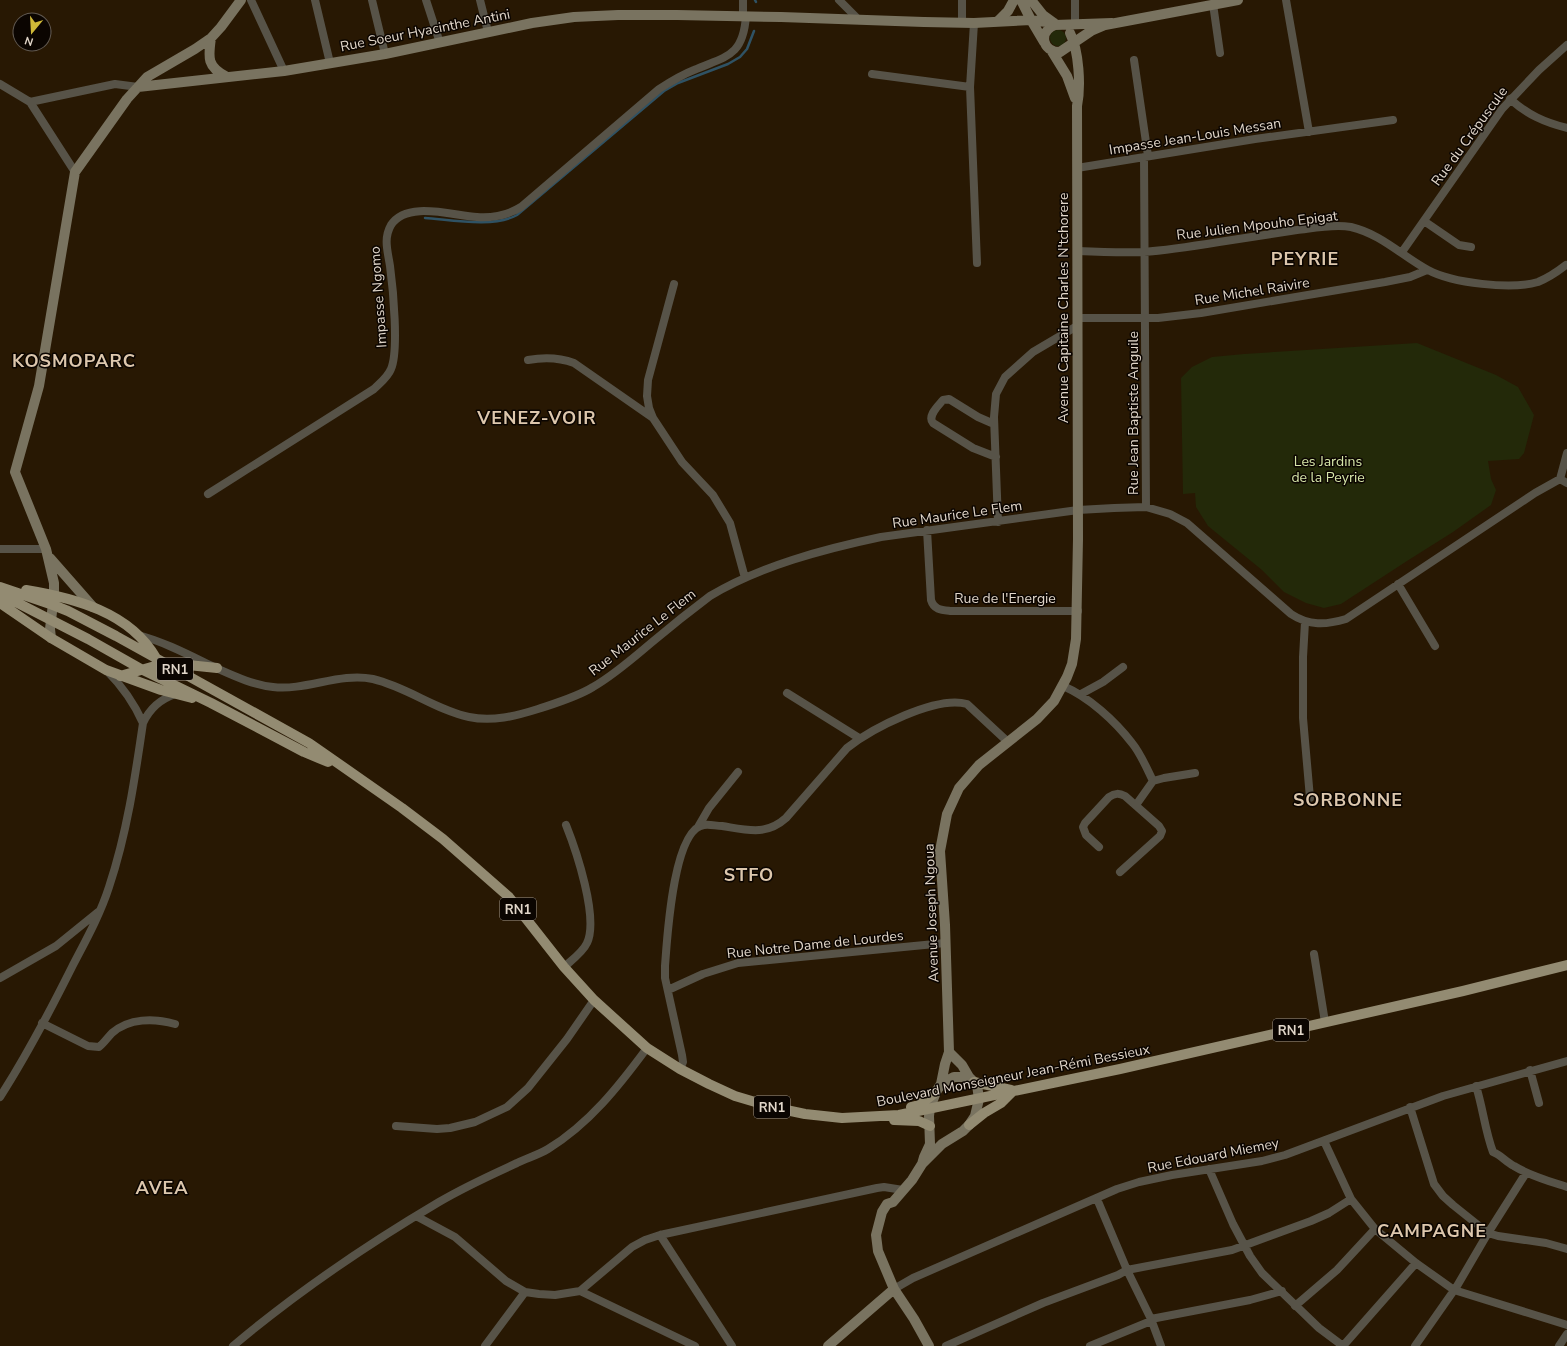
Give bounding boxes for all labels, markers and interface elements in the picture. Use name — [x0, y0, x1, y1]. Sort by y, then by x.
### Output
street label: Rue Soeur Hyacinthe Antini — [338, 5, 512, 56]
north arrow — [12, 12, 52, 52]
text: N — [23, 33, 35, 49]
street label: Rue du Crépuscule — [1427, 83, 1512, 190]
street label: Impasse Jean-Louis Messan — [1108, 114, 1282, 159]
street label: Avenue Capitaine Charles N'tchorere — [1054, 193, 1073, 423]
street label: Rue Julien Mpouho Epigat — [1175, 206, 1339, 245]
street label: Impasse Ngomo — [365, 245, 392, 348]
district label: PEYRIE — [1271, 247, 1339, 271]
street label: Rue Michel Raivire — [1193, 273, 1311, 310]
street label: Rue Jean Baptiste Anguile — [1124, 331, 1143, 495]
district label: KOSMOPARC — [12, 349, 136, 373]
district label: VENEZ-VOIR — [476, 406, 597, 430]
park label: Les Jardins de la Peyrie — [1291, 452, 1365, 487]
street label: Rue Maurice Le Flem — [891, 496, 1023, 533]
street label: Rue Maurice Le Flem — [585, 585, 700, 680]
street label: Rue de l'Energie — [954, 589, 1056, 608]
road number: RN1 — [157, 658, 193, 680]
district label: SORBONNE — [1293, 788, 1403, 812]
street label: Avenue Joseph Ngoua — [920, 843, 943, 983]
district label: STFO — [724, 863, 774, 887]
road number: RN1 — [500, 898, 536, 920]
street label: Rue Notre Dame de Lourdes — [726, 926, 905, 963]
road number: RN1 — [1273, 1019, 1309, 1041]
street label: Boulevard Monseigneur Jean-Rémi Bessieux — [875, 1040, 1152, 1111]
road number: RN1 — [754, 1096, 790, 1118]
street label: Rue Edouard Miemey — [1146, 1133, 1281, 1178]
district label: AVEA — [135, 1176, 189, 1200]
district label: CAMPAGNE — [1377, 1219, 1487, 1243]

